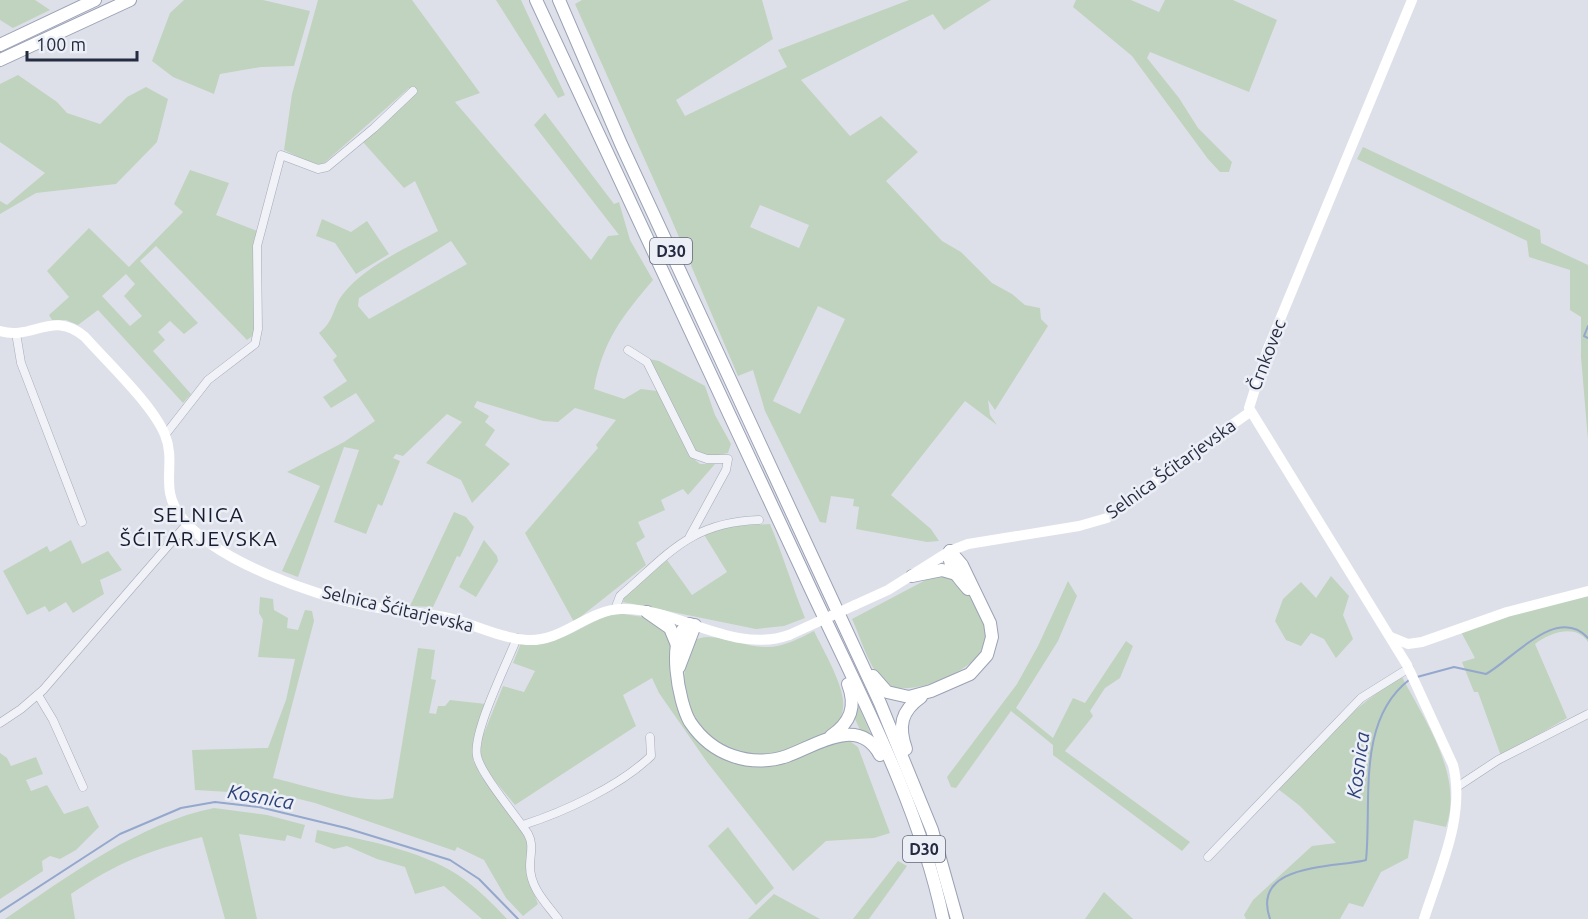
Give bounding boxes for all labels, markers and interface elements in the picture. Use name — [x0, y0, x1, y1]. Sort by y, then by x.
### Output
scale bar — [27, 24, 136, 62]
text: 100 m — [36, 34, 86, 54]
road number: D30 — [650, 238, 692, 264]
street label: Črnkovec — [1242, 316, 1289, 393]
street label: Selnica Šćitarjevska — [1101, 414, 1239, 522]
district label: SELNICA ŠĆITARJEVSKA — [120, 502, 278, 550]
street label: Selnica Šćitarjevska — [320, 580, 476, 635]
water label: Kosnica — [1341, 730, 1374, 800]
water label: Kosnica — [226, 779, 296, 814]
road number: D30 — [903, 836, 945, 862]

